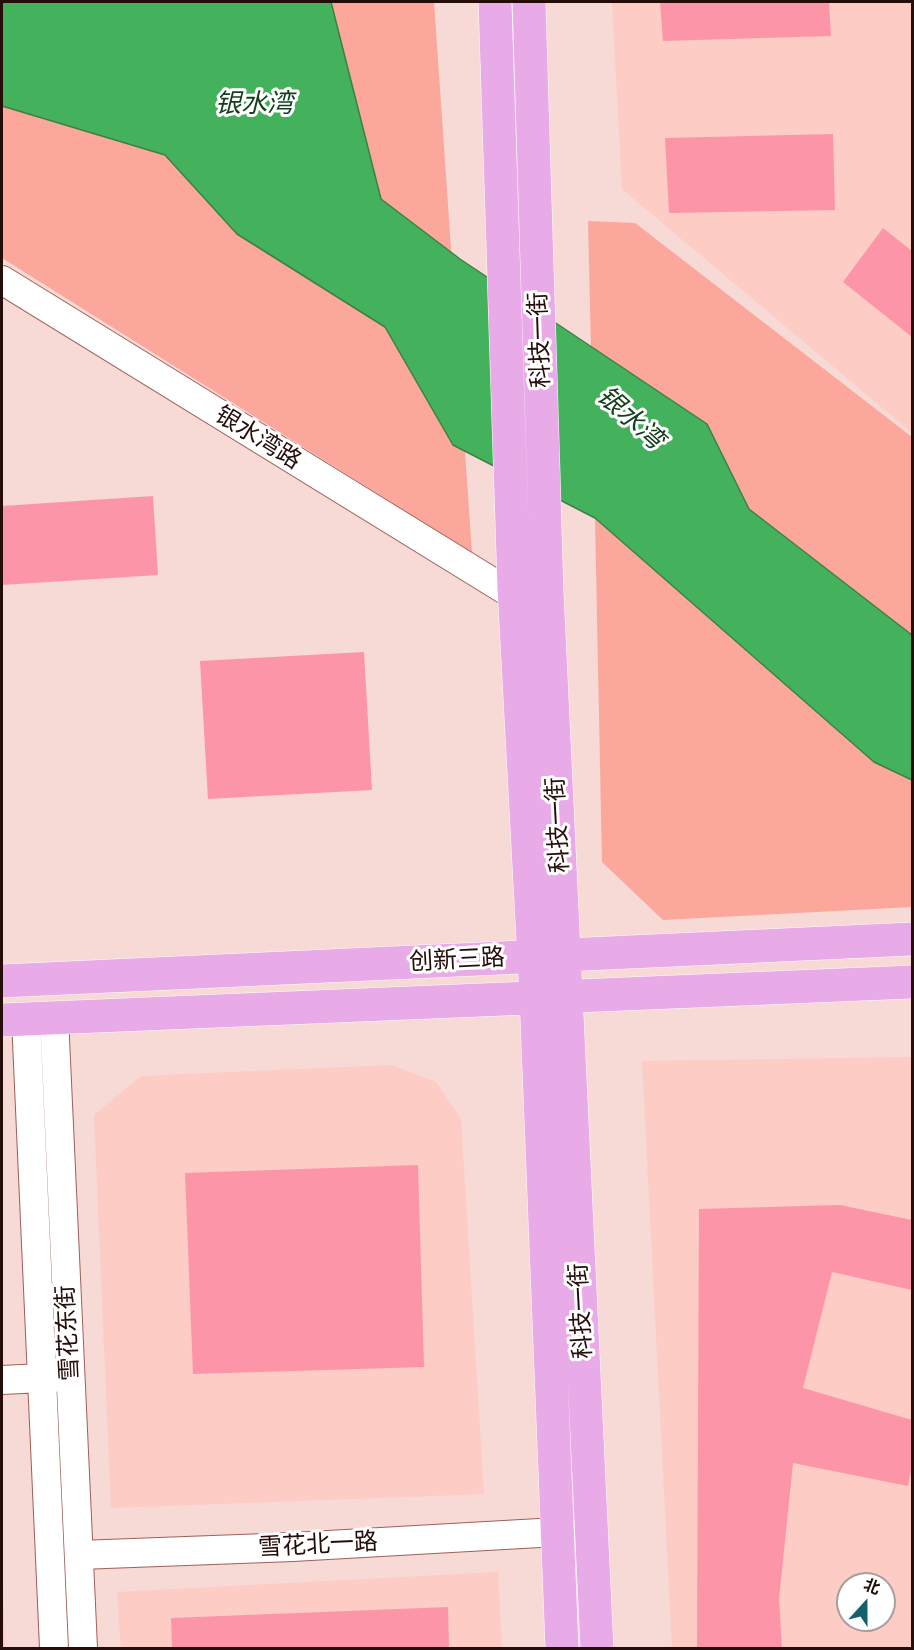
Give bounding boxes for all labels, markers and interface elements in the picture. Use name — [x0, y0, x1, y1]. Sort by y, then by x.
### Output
water label: 银水湾 — [215, 88, 293, 120]
street label: 科技一街 — [524, 292, 556, 388]
water label: 银水湾 — [591, 380, 669, 456]
street label: 银水湾路 — [210, 400, 306, 476]
street label: 科技一街 — [541, 776, 575, 874]
street label: 创新三路 — [408, 943, 506, 977]
street label: 科技一街 — [564, 1262, 598, 1360]
street label: 雪花东街 — [51, 1284, 85, 1382]
street label: 雪花北一路 — [257, 1527, 379, 1563]
north arrow — [836, 1572, 896, 1632]
text: 北 — [861, 1577, 882, 1597]

